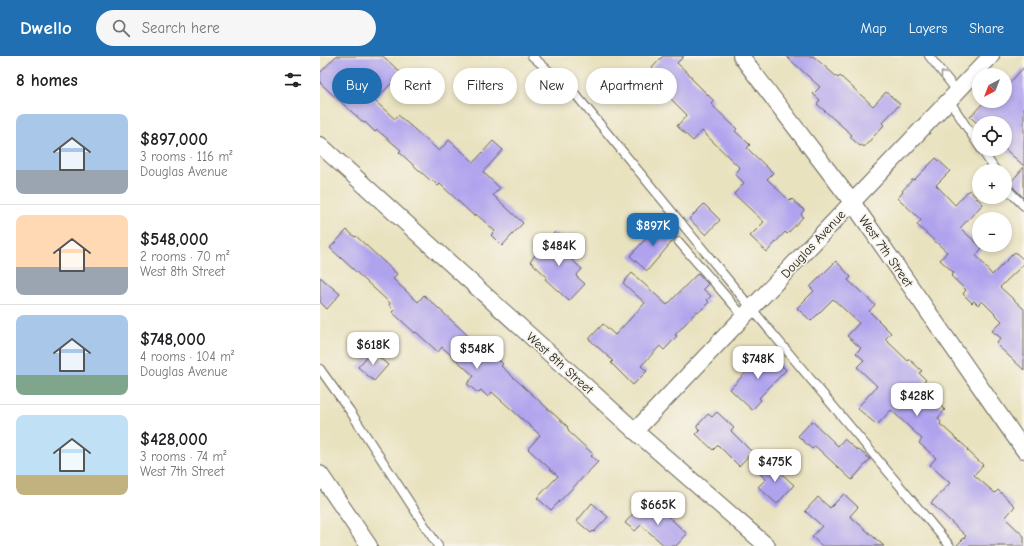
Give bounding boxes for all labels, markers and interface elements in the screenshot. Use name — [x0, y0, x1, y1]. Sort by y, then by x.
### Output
search box — [96, 10, 376, 46]
text: Dwello — [20, 17, 72, 39]
icon: search — [110, 17, 132, 39]
text: Search here — [142, 19, 220, 37]
text: Map — [860, 20, 887, 37]
text: Layers — [909, 20, 947, 37]
text: Share — [969, 20, 1004, 37]
chip: Buy — [332, 68, 382, 104]
chip: Rent — [390, 68, 445, 104]
chip: Filters — [453, 68, 517, 104]
chip: New — [525, 68, 578, 104]
chip: Apartment — [586, 68, 677, 104]
north arrow — [972, 68, 1012, 108]
map controls — [972, 68, 1012, 252]
icon: filters — [282, 69, 304, 91]
text: 8 homes — [16, 71, 78, 90]
one-way arrow — [941, 71, 948, 78]
button: locate — [972, 116, 1012, 156]
icon: home — [48, 130, 96, 178]
text: $897,000 — [140, 130, 208, 149]
text: 3 rooms · 116 m² — [140, 149, 232, 164]
text: Douglas Avenue — [140, 164, 227, 179]
button: + — [972, 164, 1012, 204]
street label: Douglas Avenue — [778, 207, 849, 281]
street label: West 7th Street — [856, 212, 917, 291]
button: − — [972, 212, 1012, 252]
pin: $897K — [625, 213, 681, 247]
text: $897K — [636, 218, 670, 233]
text: $548,000 — [140, 230, 208, 249]
icon: home — [48, 231, 96, 279]
pin: $484K — [531, 233, 587, 267]
text: $484K — [542, 238, 576, 253]
text: 2 rooms · 70 m² — [140, 249, 229, 264]
text: West 8th Street — [140, 264, 225, 279]
street label: West 8th Street — [524, 329, 597, 398]
text: $748,000 — [140, 330, 206, 349]
icon: home — [48, 331, 96, 379]
pin: $618K — [345, 332, 401, 366]
pin: $548K — [449, 336, 505, 370]
text: $618K — [356, 337, 390, 352]
text: $548K — [460, 341, 494, 356]
pin: $748K — [730, 346, 786, 380]
text: 4 rooms · 104 m² — [140, 349, 234, 364]
text: $748K — [742, 351, 774, 366]
text: Douglas Avenue — [140, 364, 227, 379]
pin: $428K — [889, 383, 945, 417]
text: $428K — [900, 388, 934, 403]
text: $428,000 — [140, 430, 208, 449]
icon: home — [48, 431, 96, 479]
text: 3 rooms · 74 m² — [140, 449, 226, 464]
pin: $475K — [747, 449, 803, 483]
text: $475K — [758, 454, 792, 469]
text: West 7th Street — [140, 464, 224, 479]
pin: $665K — [630, 492, 686, 526]
text: $665K — [640, 497, 676, 512]

